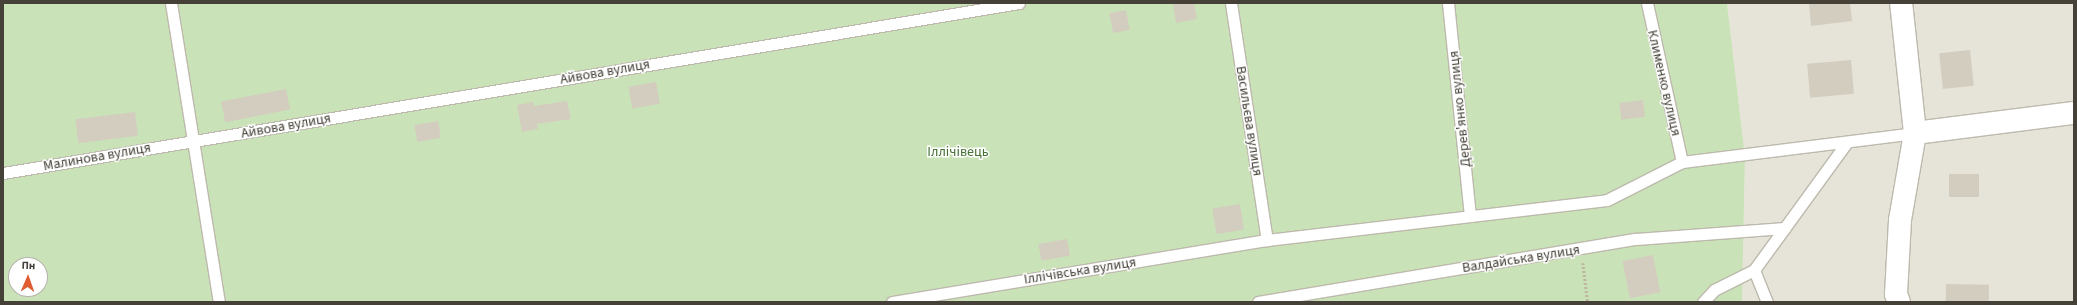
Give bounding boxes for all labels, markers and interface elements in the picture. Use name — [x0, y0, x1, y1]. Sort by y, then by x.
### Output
street label: Клименко вулиця — [1644, 28, 1684, 138]
street label: Дерев'янко вулиця — [1446, 50, 1474, 168]
street label: Айвова вулиця — [559, 56, 651, 88]
street label: Васильєва вулиця — [1232, 65, 1266, 177]
street label: Айвова вулиця — [240, 110, 332, 142]
street label: Малинова вулиця — [42, 139, 152, 175]
park label: Іллічівець — [927, 144, 989, 160]
street label: Валдайська вулиця — [1461, 241, 1581, 277]
street label: Іллічівська вулиця — [1023, 254, 1137, 288]
north arrow — [8, 257, 48, 297]
text: Пн — [21, 258, 36, 273]

